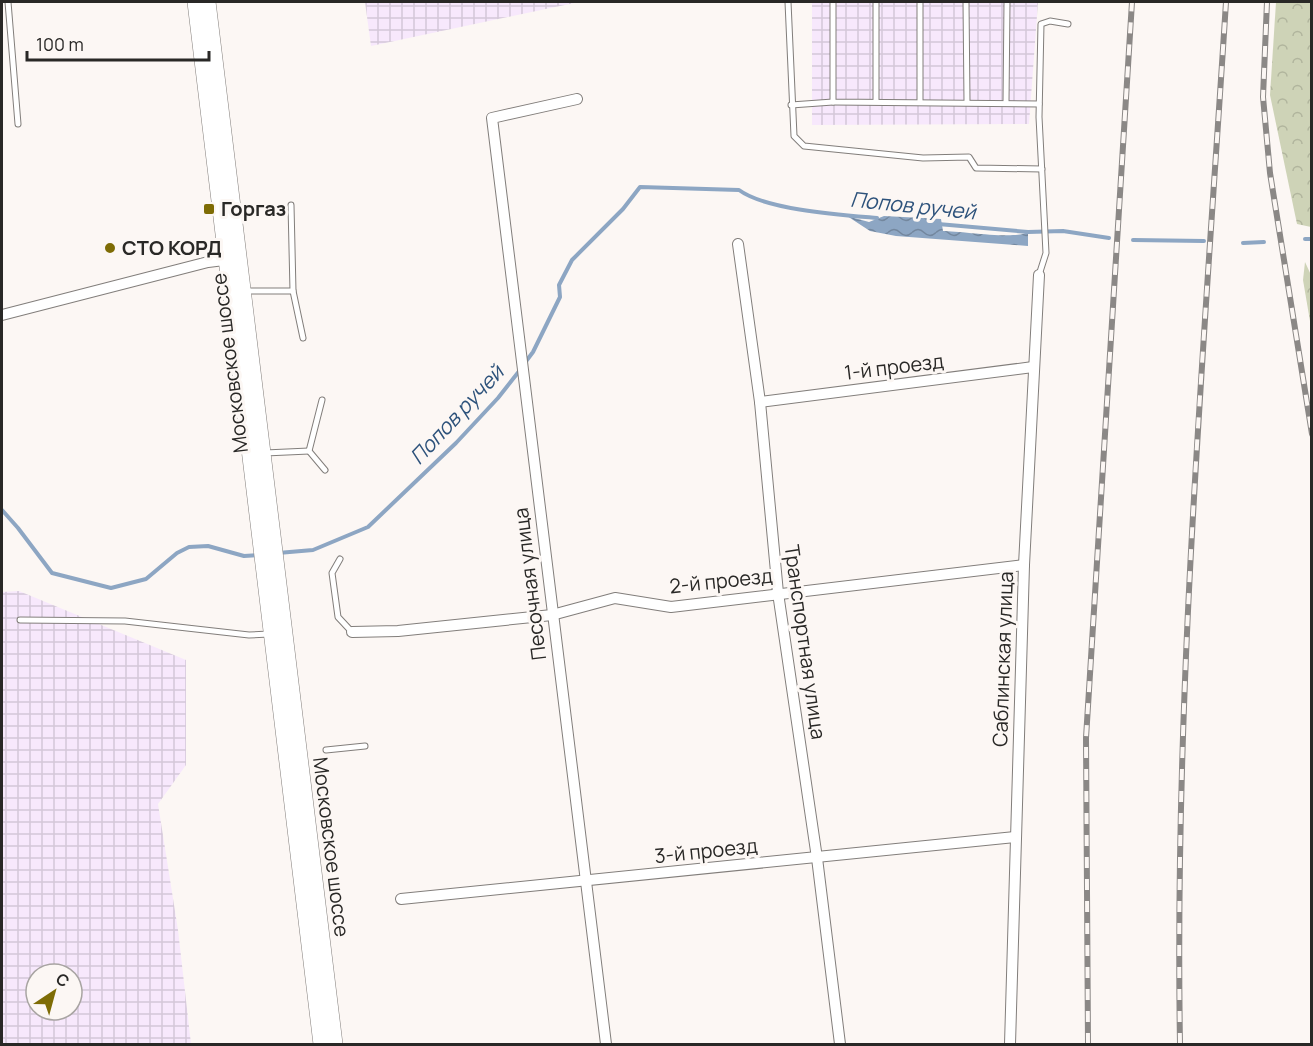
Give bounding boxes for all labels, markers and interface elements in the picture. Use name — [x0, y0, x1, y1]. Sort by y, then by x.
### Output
scale bar — [27, 24, 208, 62]
text: 100 m — [36, 32, 84, 56]
water label: Попов ручей — [849, 185, 979, 226]
place label: Горгаз — [221, 195, 286, 222]
marker: Горгаз — [202, 202, 216, 216]
place label: СТО КОРД — [122, 234, 222, 261]
marker: СТО КОРД — [103, 241, 117, 255]
street label: Московское шоссе — [205, 272, 254, 454]
street label: 1-й проезд — [843, 347, 945, 386]
water label: Попов ручей — [403, 357, 511, 470]
street label: Песочная улица — [507, 506, 552, 662]
street label: Транспортная улица — [778, 543, 833, 741]
street label: 2-й проезд — [668, 562, 774, 599]
street label: Саблинская улица — [986, 571, 1019, 747]
street label: Московское шоссе — [307, 756, 356, 938]
street label: 3-й проезд — [653, 832, 759, 869]
north arrow — [24, 962, 84, 1022]
text: С — [52, 967, 74, 992]

